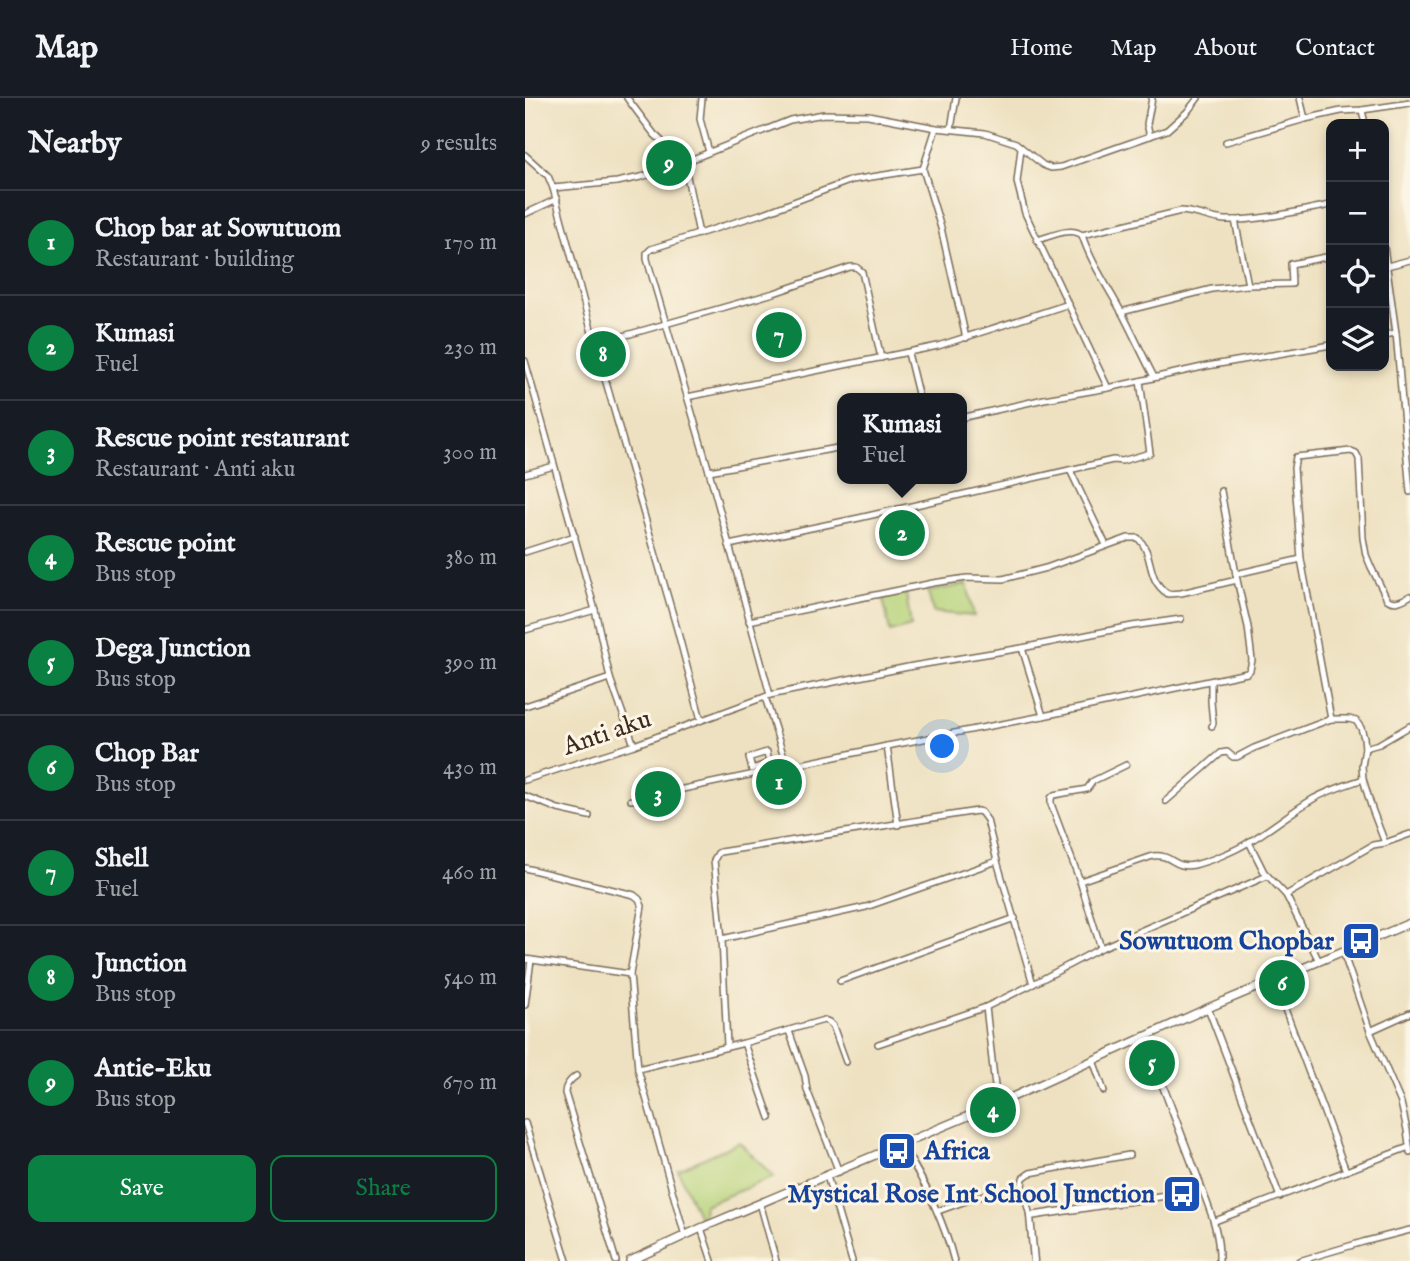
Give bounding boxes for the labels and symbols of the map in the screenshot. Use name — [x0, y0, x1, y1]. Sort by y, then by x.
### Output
pin: 9 — [646, 137, 692, 189]
pin: 7 — [756, 309, 802, 361]
pin: 8 — [580, 328, 626, 380]
pin: 2 — [879, 507, 925, 559]
street label: Anti aku — [557, 702, 656, 764]
your location — [925, 729, 959, 763]
pin: 1 — [756, 756, 802, 808]
pin: 3 — [635, 768, 681, 820]
bus stop icon: Sowutuom Chopbar — [1340, 920, 1382, 962]
place label: Sowutuom Chopbar — [1119, 925, 1334, 958]
pin: 6 — [1259, 957, 1305, 1009]
pin: 5 — [1129, 1037, 1175, 1089]
pin: 4 — [970, 1084, 1016, 1136]
bus stop icon: Africa — [876, 1130, 918, 1172]
place label: Africa — [923, 1135, 991, 1168]
bus stop icon: Mystical Rose Int School Junction — [1161, 1173, 1203, 1215]
place label: Mystical Rose Int School Junction — [787, 1178, 1155, 1211]

